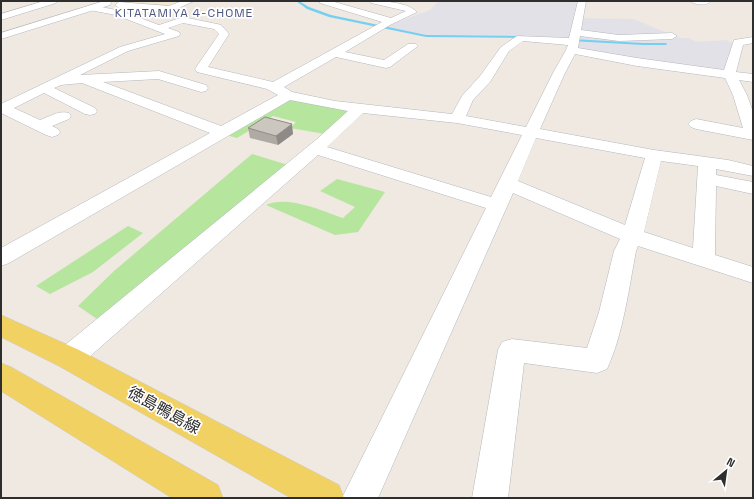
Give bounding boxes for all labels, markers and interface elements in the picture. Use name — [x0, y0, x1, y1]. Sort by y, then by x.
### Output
district label: KITATAMIYA 4-CHOME — [115, 5, 253, 21]
street label: 徳島鴨島線 — [124, 381, 204, 439]
north arrow — [706, 451, 746, 491]
text: N — [724, 454, 737, 470]

